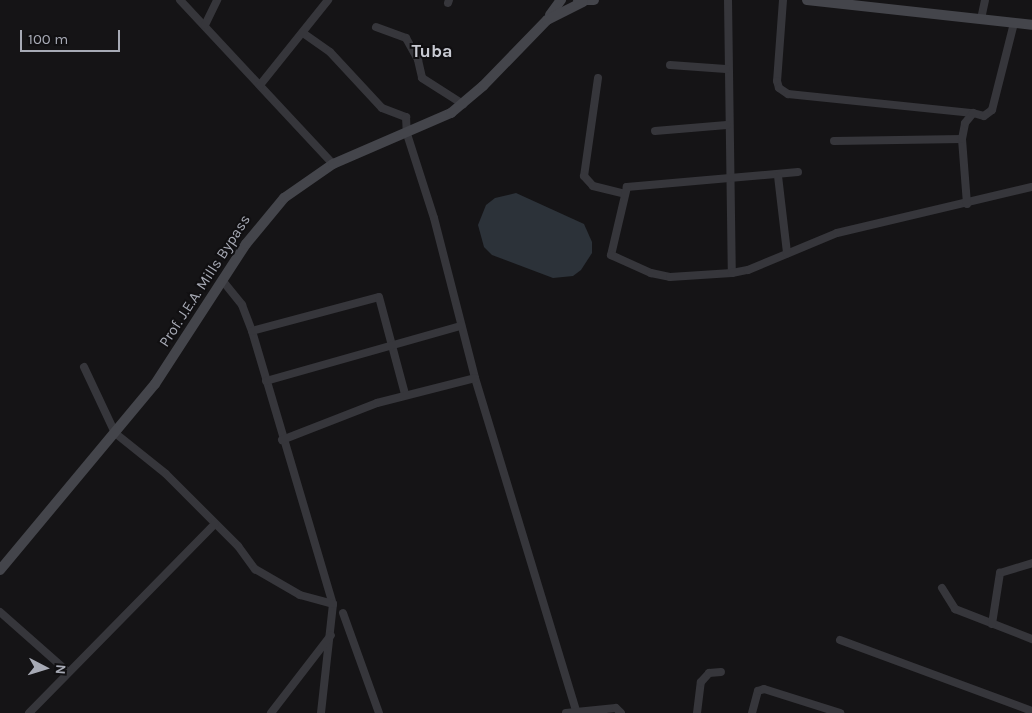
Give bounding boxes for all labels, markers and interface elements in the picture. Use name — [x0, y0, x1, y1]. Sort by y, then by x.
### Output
scale bar — [22, 20, 122, 52]
text: 100 m — [28, 30, 68, 48]
district label: Tuba — [412, 40, 452, 62]
street label: Prof. J.E.A. Mills Bypass — [155, 211, 255, 351]
north arrow — [20, 643, 70, 693]
text: N — [52, 664, 69, 675]

